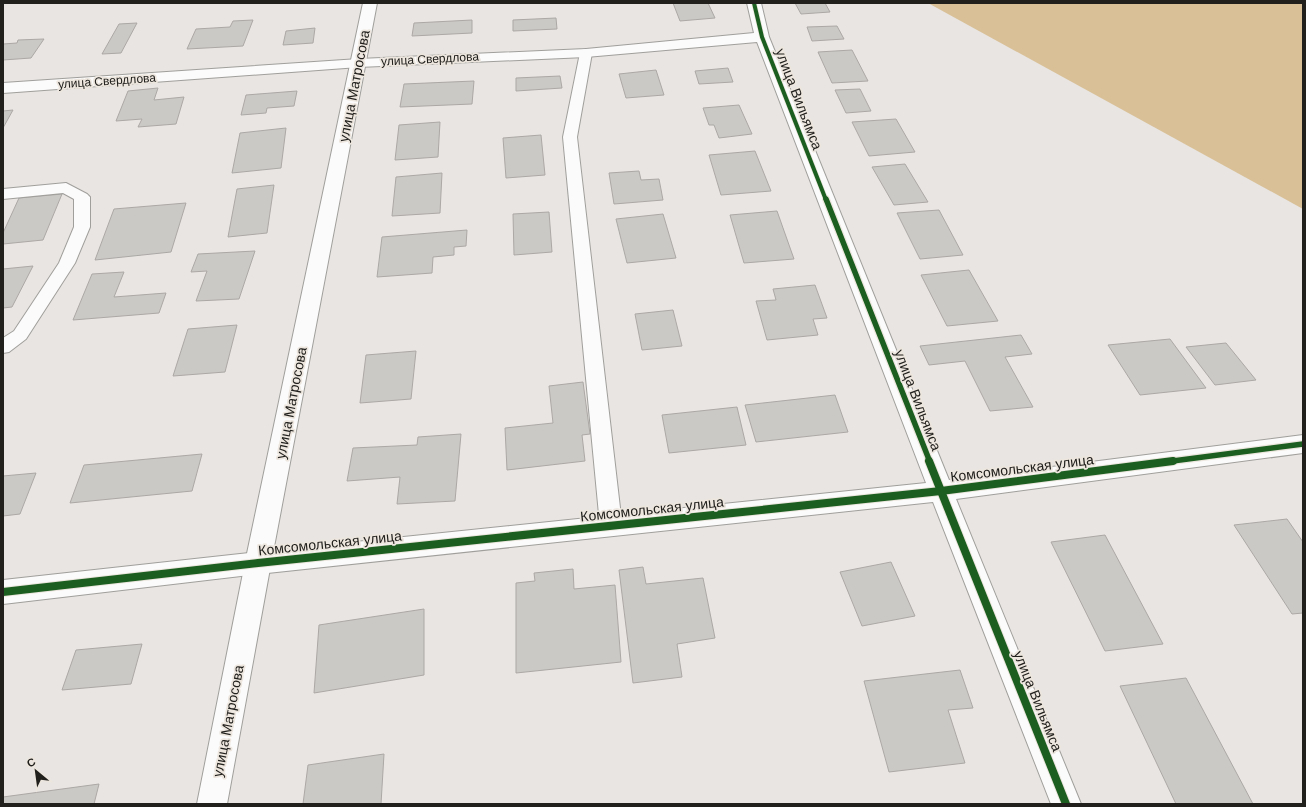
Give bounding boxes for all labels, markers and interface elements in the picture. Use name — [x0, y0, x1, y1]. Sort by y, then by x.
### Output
street label: улица Матросова — [335, 28, 373, 143]
street label: улица Вильямса — [772, 46, 826, 152]
street label: улица Свердлова — [381, 49, 480, 69]
street label: улица Свердлова — [58, 71, 157, 91]
street label: улица Матросова — [272, 345, 310, 460]
street label: улица Вильямса — [891, 347, 945, 453]
street label: Комсомольская улица — [949, 451, 1095, 485]
street label: Комсомольская улица — [579, 493, 725, 524]
street label: Комсомольская улица — [257, 527, 403, 558]
street label: улица Вильямса — [1011, 648, 1066, 754]
street label: улица Матросова — [209, 663, 247, 778]
north arrow — [16, 751, 56, 791]
text: С — [25, 755, 38, 769]

